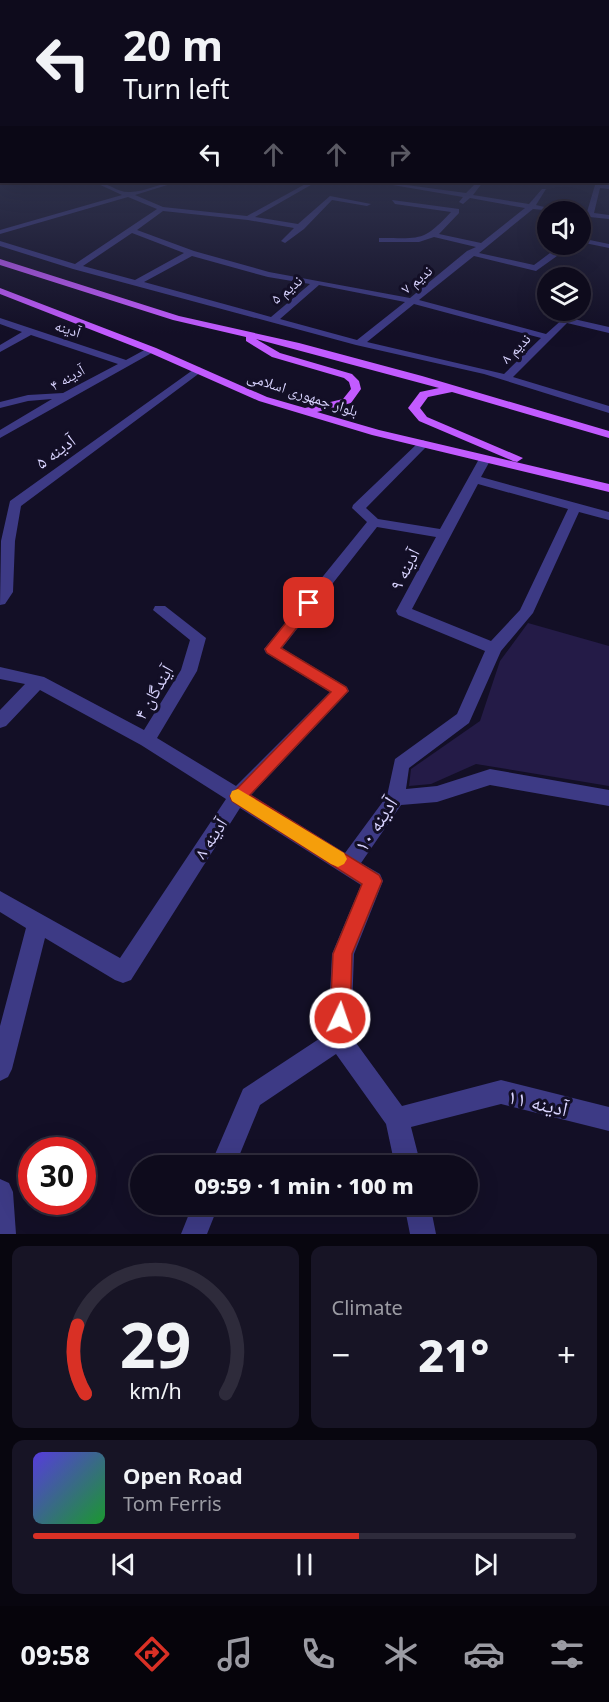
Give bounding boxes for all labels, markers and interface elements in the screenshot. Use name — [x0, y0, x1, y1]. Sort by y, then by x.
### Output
text: 20 m — [123, 16, 223, 73]
icon: left — [24, 24, 102, 102]
text: Turn left — [123, 70, 229, 107]
icon: left — [194, 138, 227, 171]
icon: ahead — [257, 138, 290, 171]
icon: ahead — [320, 138, 353, 171]
icon: right — [383, 138, 416, 171]
map controls — [537, 201, 591, 321]
button: sound — [537, 201, 591, 255]
street label: ندیم ۷ — [396, 260, 437, 299]
button: layers — [537, 267, 591, 321]
street label: ندیم ۵ — [266, 270, 307, 309]
street label: آدینه — [53, 314, 85, 342]
street label: ندیم ۸ — [496, 329, 535, 368]
street label: آدینه ۴ — [46, 359, 89, 395]
street label: بلوار جمهوری اسلامی — [245, 366, 361, 421]
street label: آدینه ۵ — [30, 428, 80, 474]
street label: آدینه ۹ — [383, 544, 425, 594]
pin — [283, 577, 334, 628]
icon: arrive — [292, 586, 325, 619]
street label: آیندگان ۴ — [128, 660, 179, 724]
street label: آدینه ۱۰ — [347, 790, 404, 857]
street label: آدینه ۸ — [188, 813, 232, 863]
position arrow — [308, 986, 372, 1050]
street label: آدینه ۱۱ — [505, 1082, 571, 1123]
speed limit sign: 30 — [18, 1137, 96, 1215]
text: 09:59 · 1 min · 100 m — [194, 1170, 414, 1200]
text: Climate — [332, 1294, 403, 1321]
text: 29 — [120, 1301, 191, 1386]
text: 21° — [418, 1324, 489, 1385]
text: − — [332, 1332, 350, 1377]
text: + — [557, 1332, 576, 1377]
text: km/h — [129, 1376, 182, 1405]
text: Open Road — [123, 1460, 243, 1490]
text: Tom Ferris — [123, 1490, 222, 1517]
icon: previous — [107, 1548, 140, 1581]
icon: pause — [288, 1548, 321, 1581]
icon: next — [469, 1548, 502, 1581]
icon: directions — [131, 1633, 173, 1675]
icon: music — [214, 1633, 256, 1675]
icon: phone — [297, 1633, 339, 1675]
icon: climate — [380, 1633, 422, 1675]
icon: car — [463, 1633, 505, 1675]
icon: filters — [546, 1633, 588, 1675]
text: 09:58 — [21, 1636, 90, 1673]

